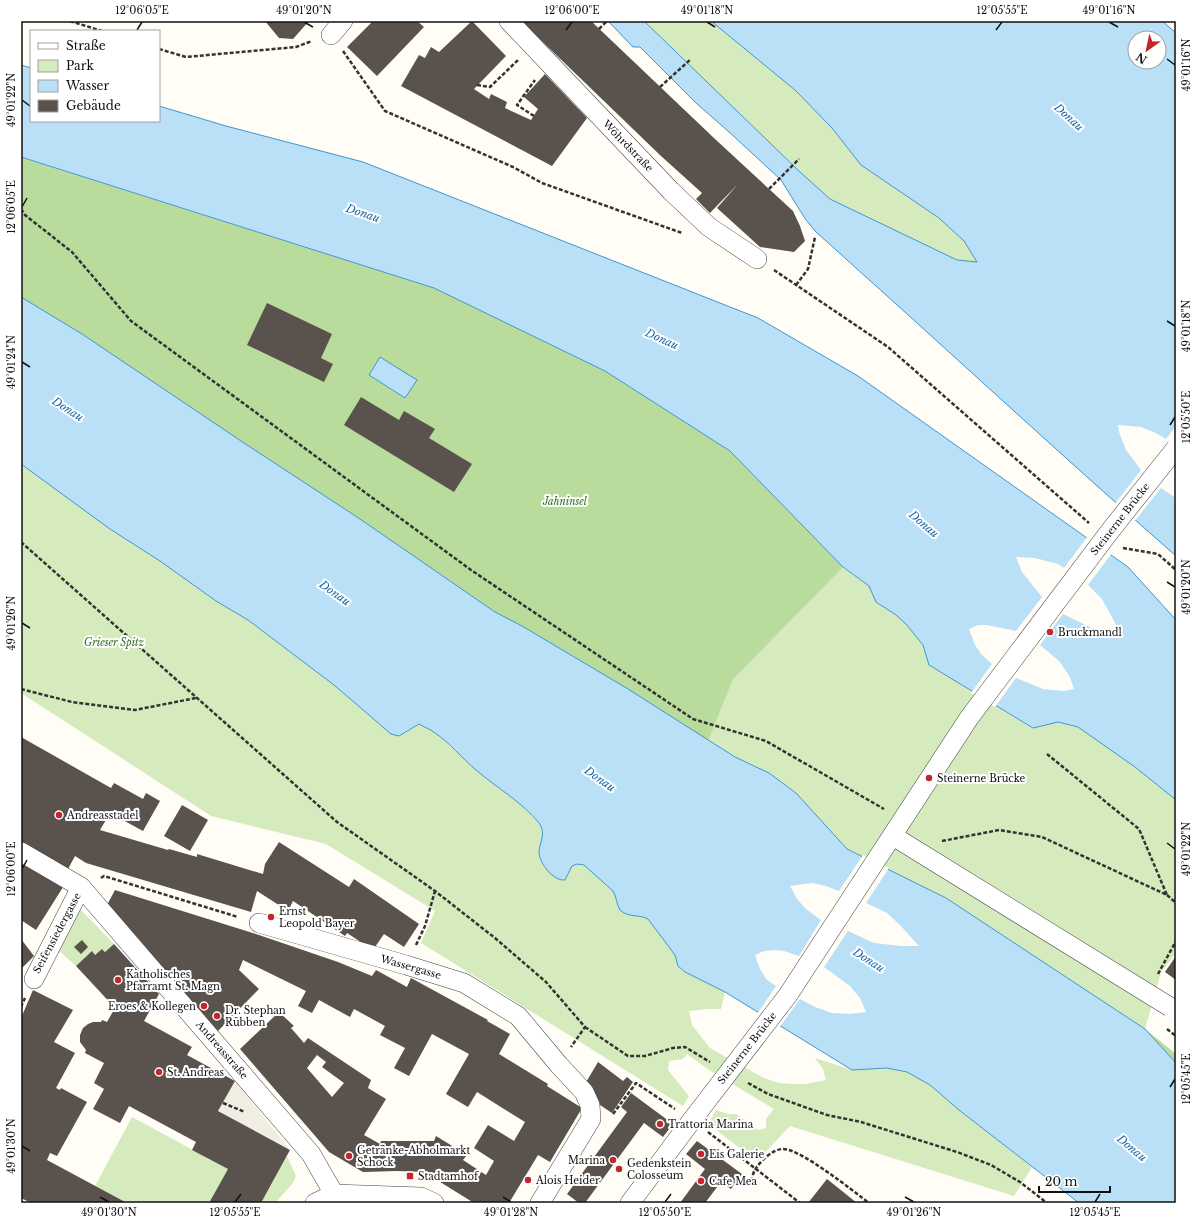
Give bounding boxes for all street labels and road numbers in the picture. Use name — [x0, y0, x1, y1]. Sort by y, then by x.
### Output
street label: Wöhrdstraße — [599, 117, 656, 175]
street label: Steinerne Brücke — [1088, 480, 1152, 558]
street label: Seifensiedergasse — [30, 890, 84, 976]
street label: Wassergasse — [378, 952, 443, 982]
street label: Steinerne Brücke — [715, 1009, 779, 1087]
street label: Andreasstraße — [192, 1017, 251, 1082]

